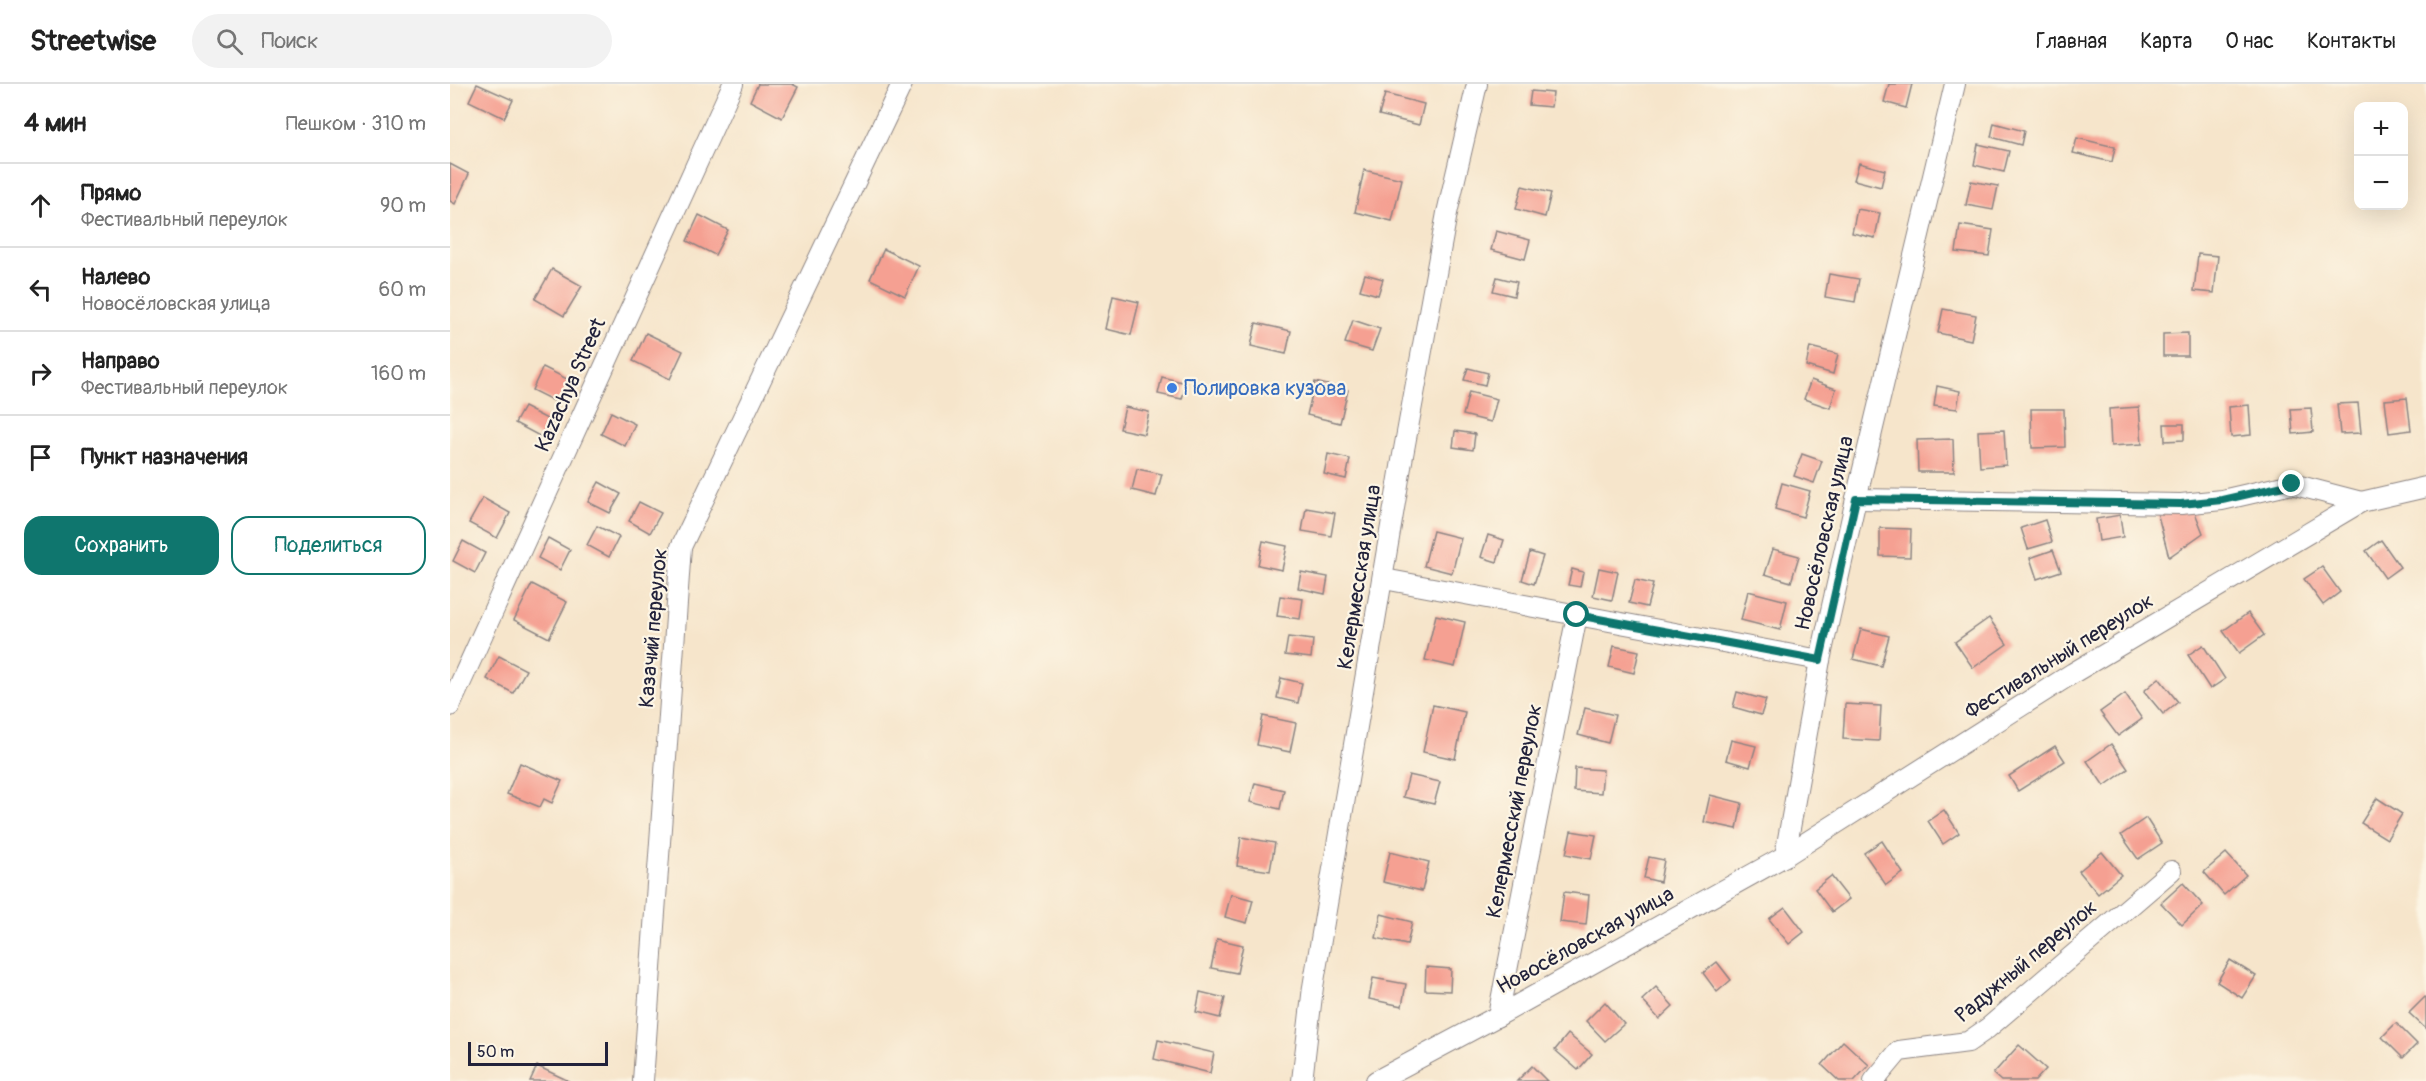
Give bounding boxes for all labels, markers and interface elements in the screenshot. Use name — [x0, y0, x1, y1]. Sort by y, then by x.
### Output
search box — [192, 14, 612, 68]
text: Streetwise — [30, 24, 156, 59]
icon: search — [213, 25, 246, 58]
text: Поиск — [261, 27, 318, 55]
text: Главная — [2036, 28, 2107, 55]
text: Карта — [2140, 28, 2192, 55]
text: О нас — [2225, 28, 2274, 55]
text: Контакты — [2307, 28, 2396, 55]
map controls — [2354, 102, 2408, 210]
button: + — [2354, 102, 2408, 156]
text: 4 мин — [24, 107, 86, 139]
text: Пешком · 310 m — [286, 111, 426, 136]
button: − — [2354, 156, 2408, 210]
text: Прямо — [81, 179, 141, 207]
icon: ahead — [24, 189, 57, 222]
text: 90 m — [380, 193, 426, 218]
text: Фестивальный переулок — [81, 207, 288, 232]
text: Налево — [81, 263, 150, 291]
icon: left — [24, 273, 57, 306]
text: 60 m — [379, 277, 426, 302]
text: Новосёловская улица — [81, 291, 270, 316]
street label: Kazachya Street — [529, 314, 612, 456]
text: Направо — [81, 347, 160, 375]
icon: right — [24, 357, 57, 390]
text: 160 m — [371, 361, 426, 386]
text: Фестивальный переулок — [81, 375, 288, 400]
place label: Полировка кузова — [1184, 375, 1346, 402]
marker: Полировка кузова — [1165, 381, 1179, 395]
street label: Новосёловская улица — [1789, 433, 1860, 633]
icon: arrive — [24, 441, 57, 474]
text: Пункт назначения — [81, 443, 248, 471]
route end — [2278, 470, 2304, 496]
street label: Келермесская улица — [1332, 483, 1387, 671]
button: Сохранить — [24, 516, 219, 575]
button: Поделиться — [231, 516, 426, 575]
street label: Казачий переулок — [633, 547, 674, 709]
street label: Фестивальный переулок — [1960, 587, 2159, 725]
route start — [1563, 601, 1589, 627]
street label: Келермесский переулок — [1480, 702, 1549, 920]
street label: Новосёловская улица — [1492, 880, 1679, 1000]
street label: Радужный переулок — [1950, 894, 2103, 1029]
scale bar — [468, 1039, 608, 1066]
text: 50 m — [477, 1042, 514, 1062]

